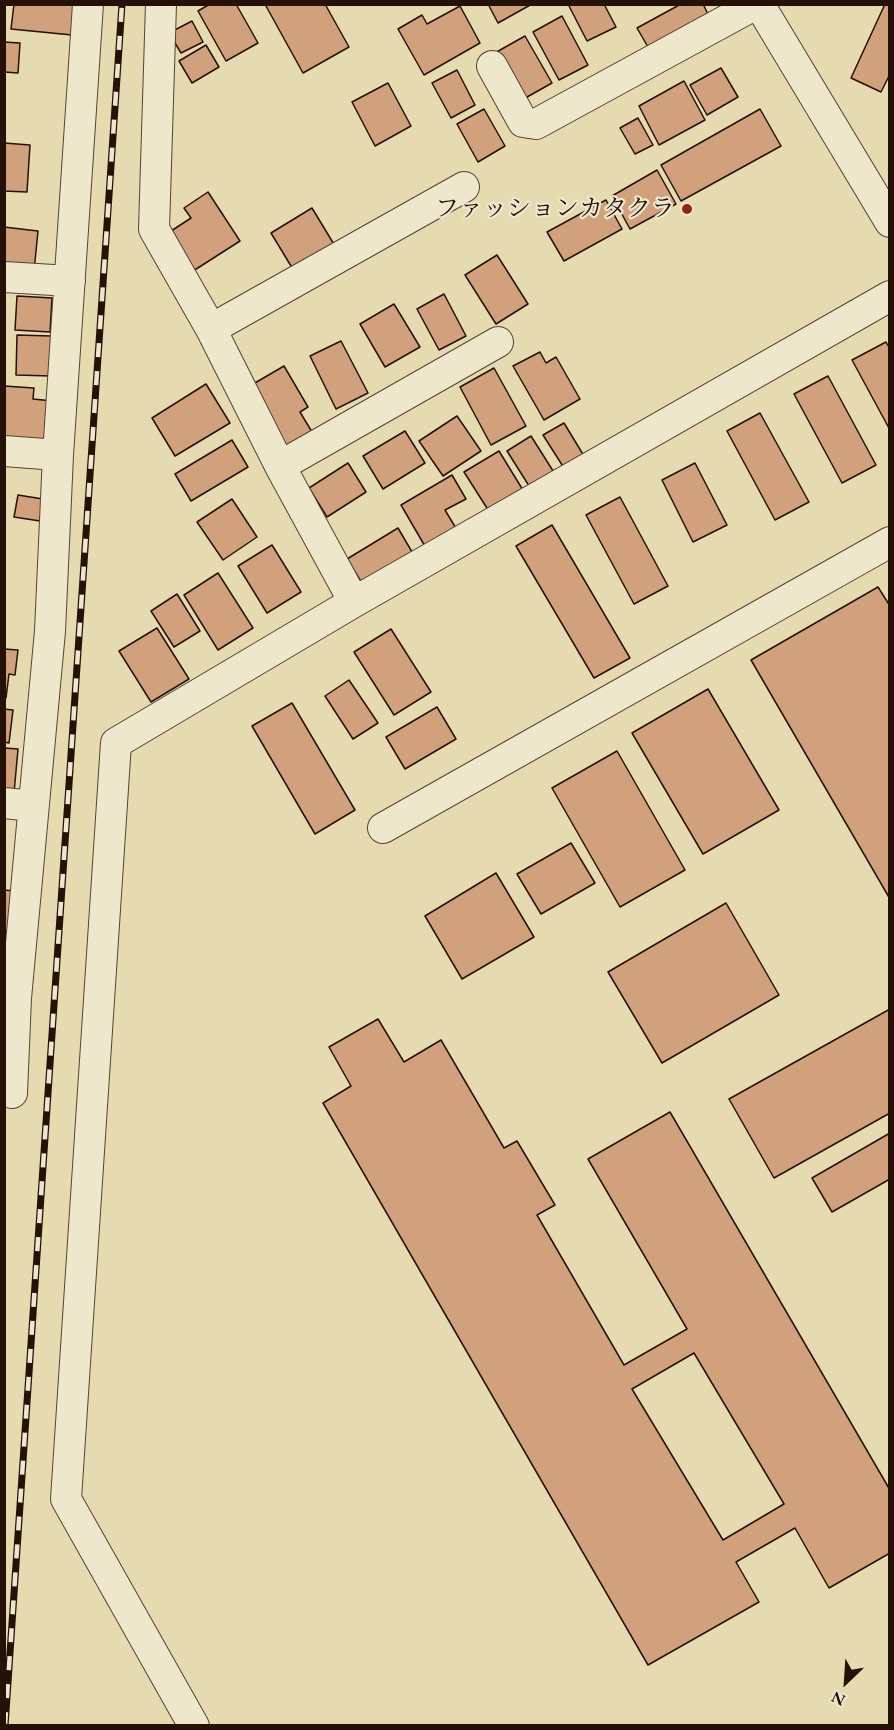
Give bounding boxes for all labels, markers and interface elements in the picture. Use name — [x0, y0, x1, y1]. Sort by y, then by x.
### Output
place label: ファッションカタクラ — [435, 195, 675, 223]
marker: ファッションカタクラ — [680, 202, 694, 216]
north arrow — [816, 1652, 876, 1712]
text: N — [828, 1687, 848, 1711]

